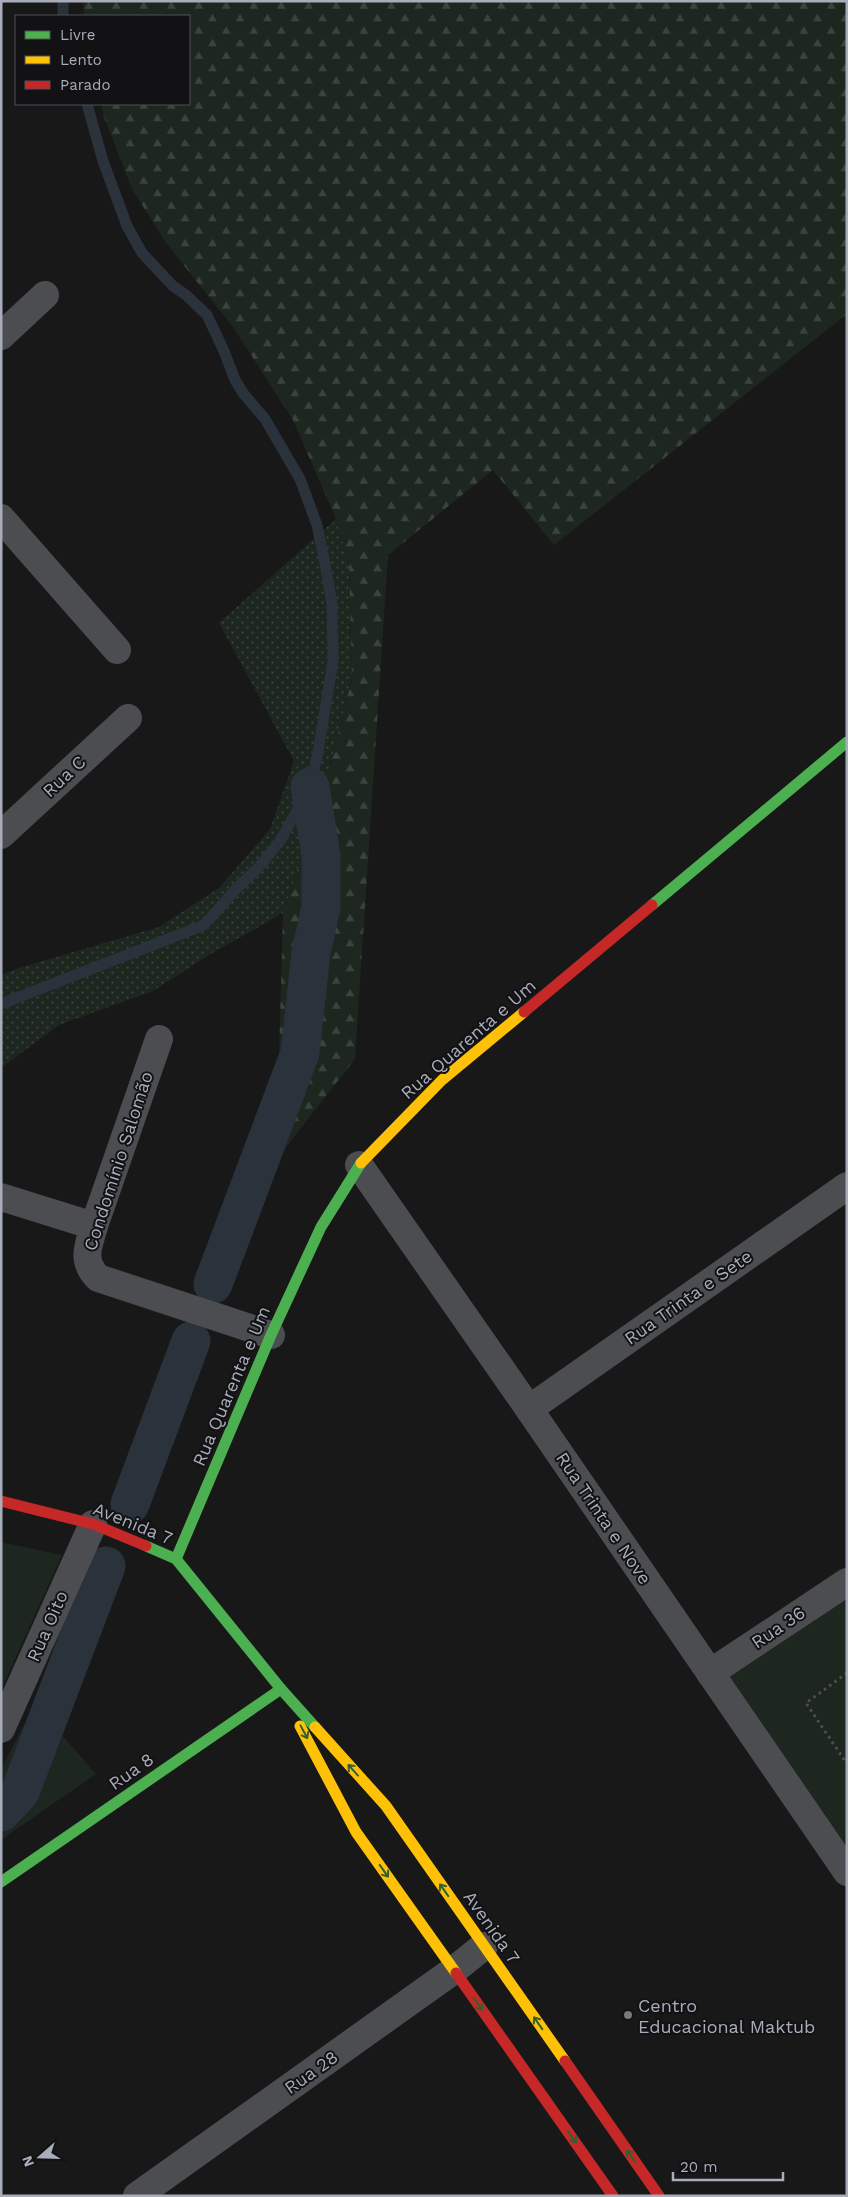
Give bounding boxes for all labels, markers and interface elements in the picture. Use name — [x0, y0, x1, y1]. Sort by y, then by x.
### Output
legend — [15, 15, 190, 105]
text: Livre — [60, 26, 95, 44]
text: Lento — [60, 51, 102, 69]
text: Parado — [60, 76, 110, 94]
street label: Rua C — [38, 751, 90, 801]
street label: Rua Quarenta e Um — [396, 975, 540, 1103]
street label: Condomínio Salomão — [79, 1069, 157, 1253]
street label: Rua Trinta e Sete — [620, 1245, 756, 1349]
street label: Rua Quarenta e Um — [188, 1303, 274, 1469]
street label: Rua Trinta e Nove — [552, 1448, 656, 1588]
street label: Avenida 7 — [90, 1498, 176, 1548]
street label: Rua Oito — [22, 1587, 72, 1665]
street label: Rua 36 — [747, 1601, 809, 1653]
one-way arrow — [299, 1725, 309, 1740]
street label: Rua 8 — [105, 1748, 157, 1794]
one-way arrow — [348, 1763, 359, 1776]
one-way arrow — [379, 1864, 389, 1878]
one-way arrow — [439, 1883, 449, 1897]
street label: Avenida 7 — [459, 1887, 525, 1967]
place label: Centro Educacional Maktub — [638, 1995, 815, 2037]
one-way arrow — [473, 1997, 483, 2011]
marker: Centro Educacional Maktub — [622, 2009, 634, 2021]
one-way arrow — [533, 2016, 543, 2030]
street label: Rua 28 — [280, 2046, 342, 2098]
one-way arrow — [566, 2129, 577, 2143]
north arrow — [15, 2132, 65, 2182]
one-way arrow — [626, 2149, 636, 2163]
scale bar — [673, 2150, 783, 2182]
text: N — [18, 2154, 37, 2169]
text: 20 m — [680, 2158, 718, 2176]

